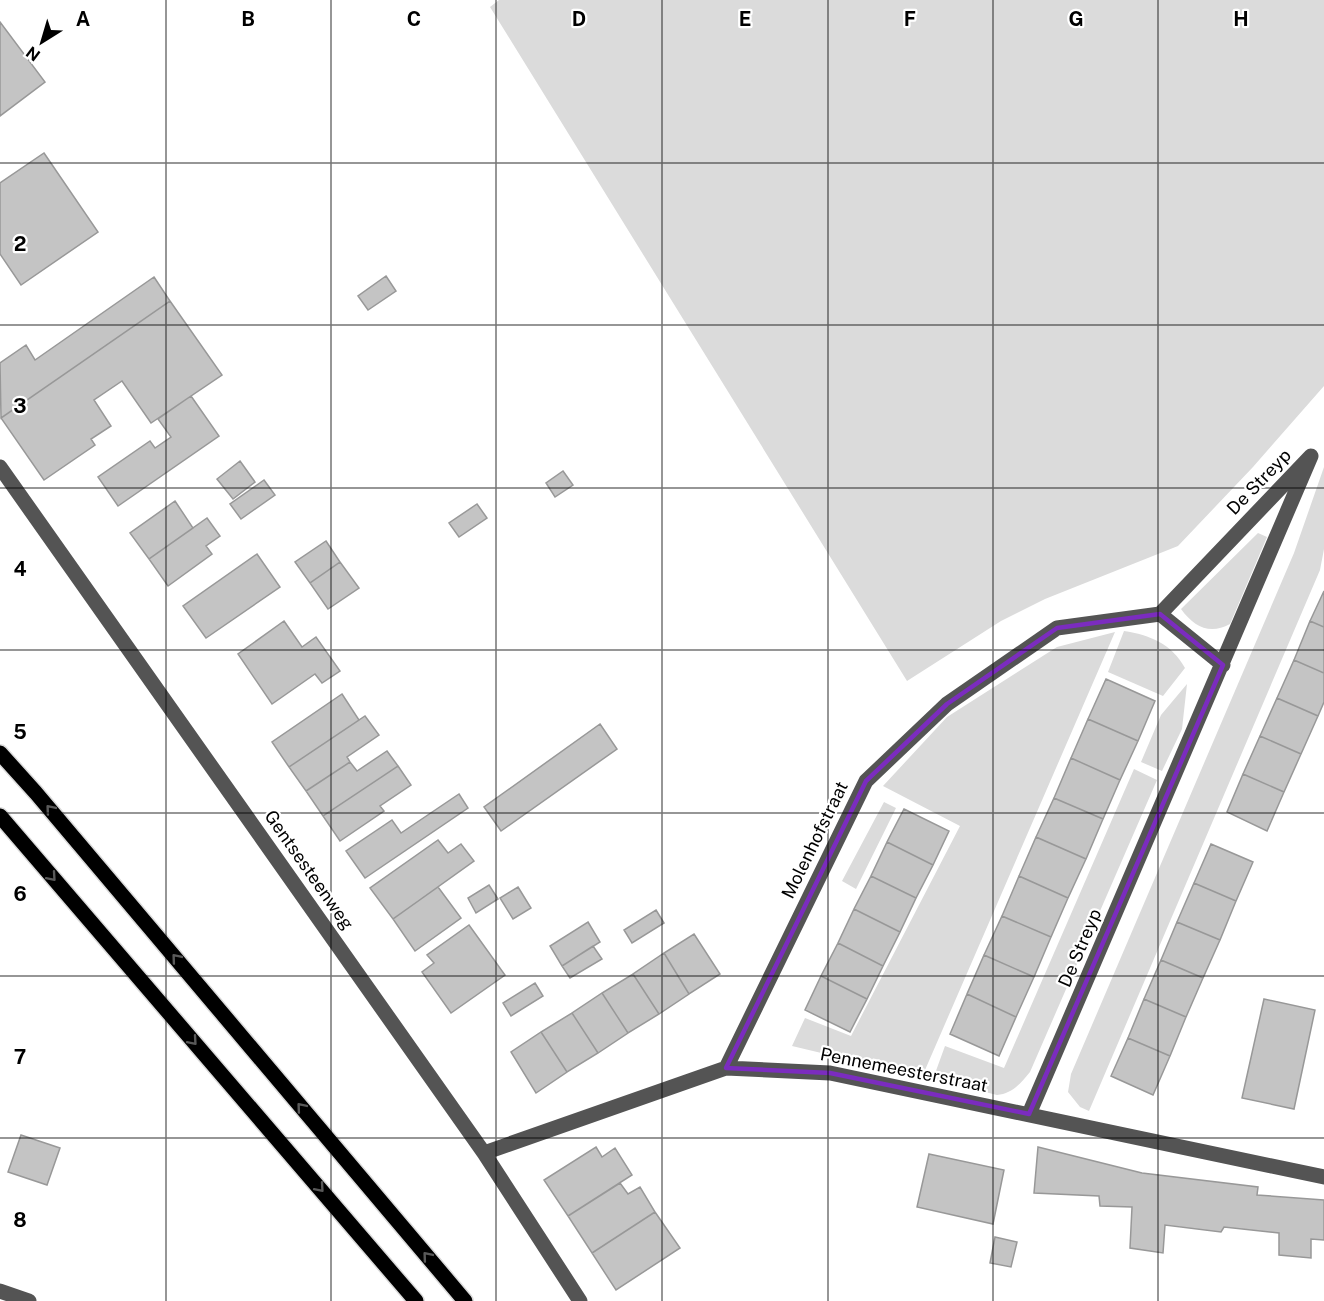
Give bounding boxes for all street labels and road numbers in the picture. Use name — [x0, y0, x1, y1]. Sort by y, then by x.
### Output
street label: De Streyp — [1222, 445, 1295, 519]
street label: Molenhofstraat — [777, 778, 852, 902]
street label: Gentsesteenweg — [260, 806, 358, 933]
street label: De Streyp — [1054, 906, 1105, 990]
street label: Pennemeesterstraat — [818, 1043, 990, 1096]

